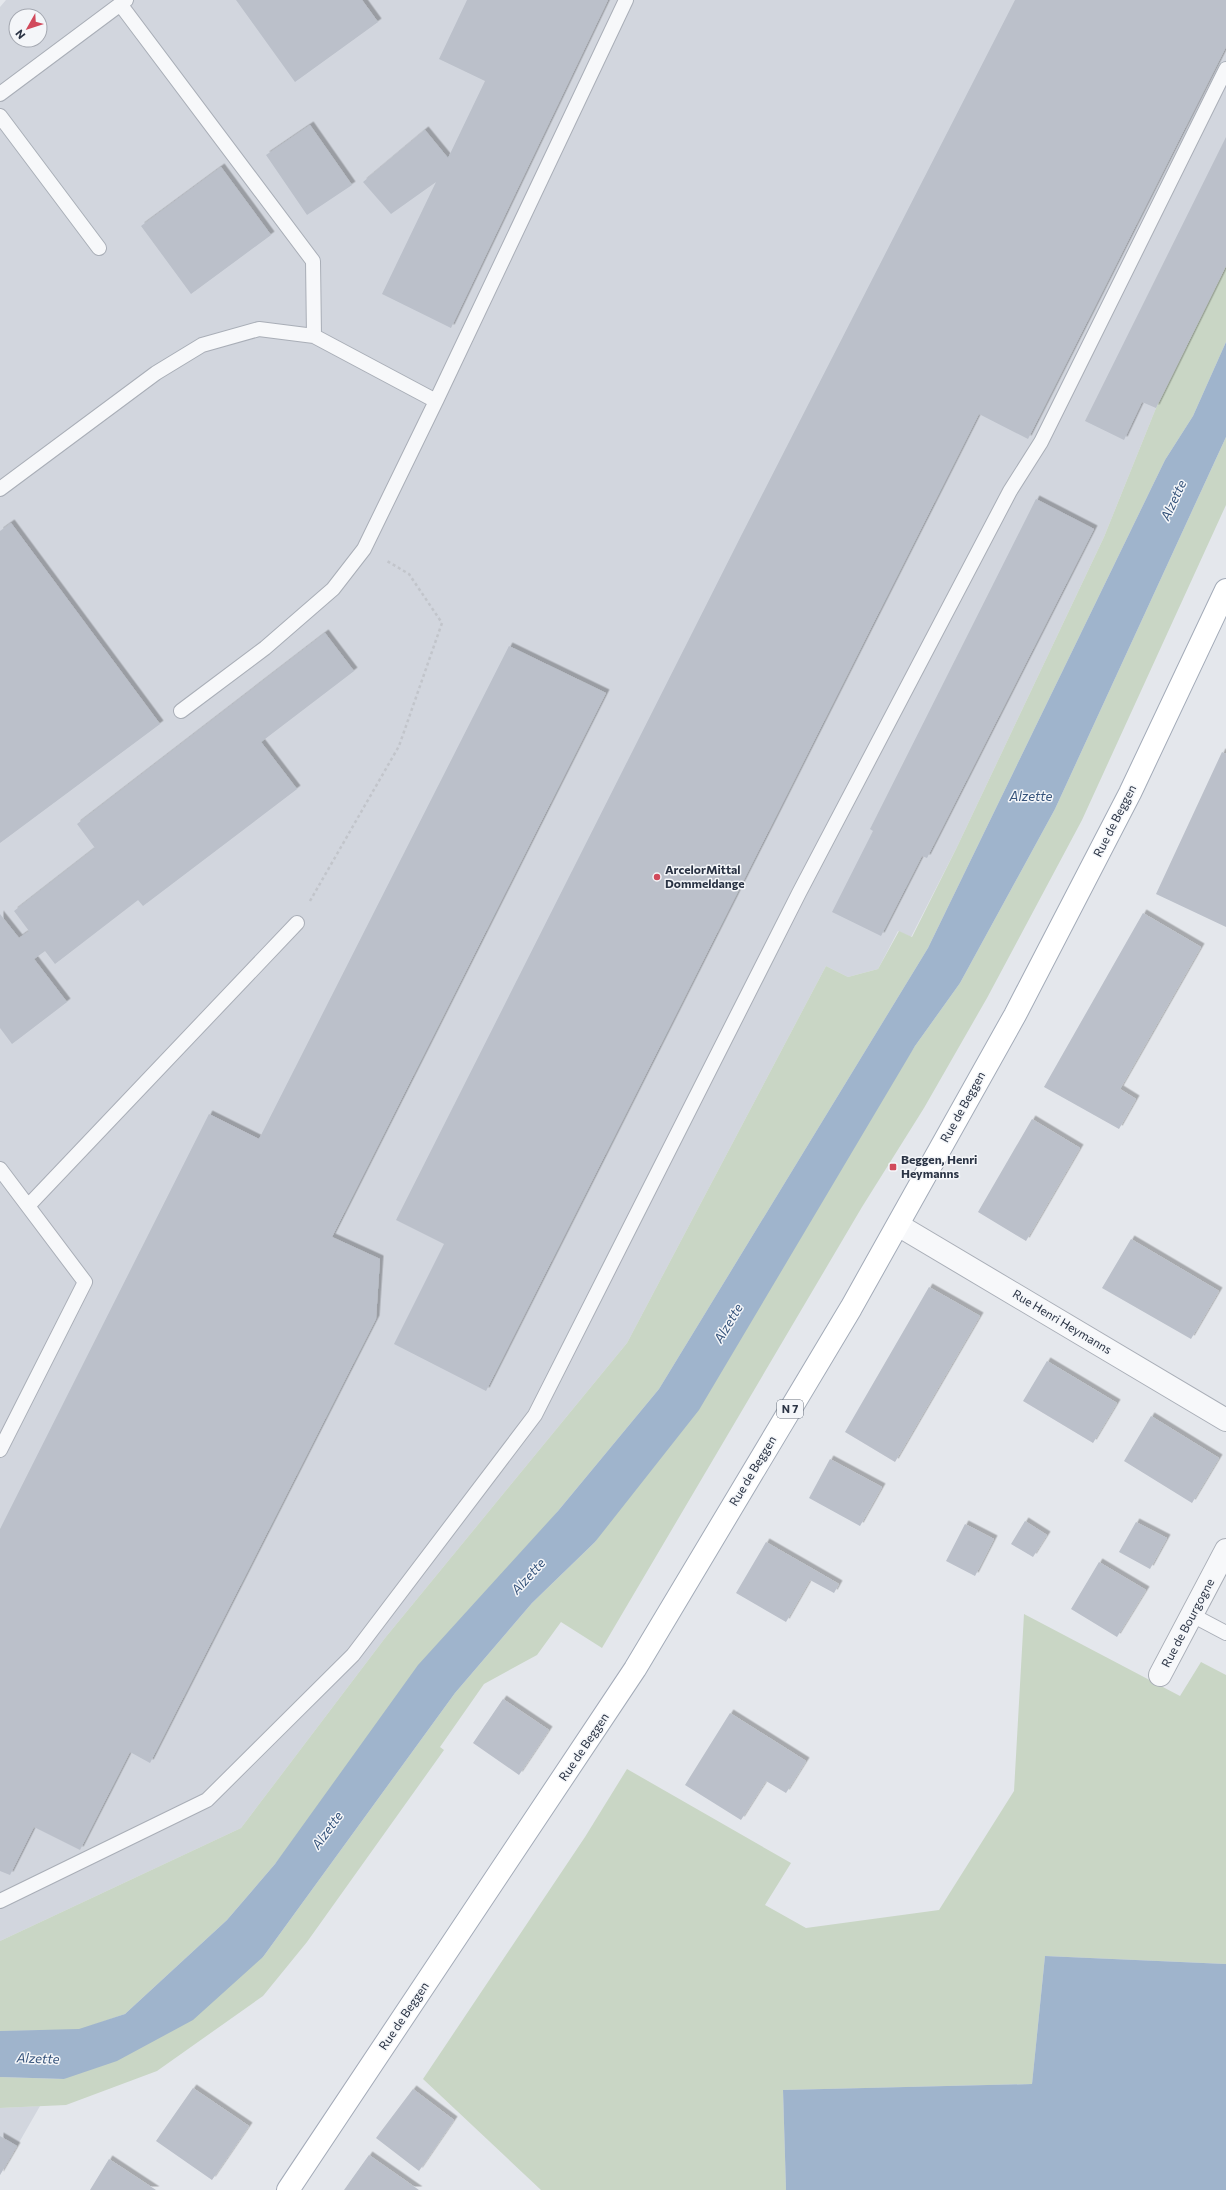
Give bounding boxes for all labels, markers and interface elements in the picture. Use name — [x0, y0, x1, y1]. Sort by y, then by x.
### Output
north arrow — [8, 8, 48, 48]
text: N — [12, 27, 27, 42]
water label: Alzette — [1156, 477, 1189, 524]
street label: Rue de Beggen — [1090, 782, 1138, 859]
water label: Alzette — [1009, 788, 1053, 804]
place label: ArcelorMittal Dommeldange — [665, 862, 745, 890]
marker: ArcelorMittal Dommeldange — [652, 872, 662, 882]
street label: Rue de Beggen — [937, 1069, 987, 1144]
place label: Beggen, Henri Heymanns — [901, 1152, 977, 1180]
marker: Beggen, Henri Heymanns — [888, 1162, 898, 1172]
street label: Rue Henri Heymanns — [1010, 1286, 1115, 1356]
water label: Alzette — [710, 1300, 746, 1346]
road number: N 7 — [777, 1400, 803, 1418]
street label: Rue de Beggen — [726, 1433, 778, 1508]
water label: Alzette — [507, 1555, 548, 1598]
street label: Rue de Bourgogne — [1158, 1576, 1216, 1669]
street label: Rue de Beggen — [555, 1710, 611, 1783]
water label: Alzette — [307, 1808, 346, 1853]
street label: Rue de Beggen — [375, 1979, 431, 2052]
water label: Alzette — [15, 2049, 60, 2067]

